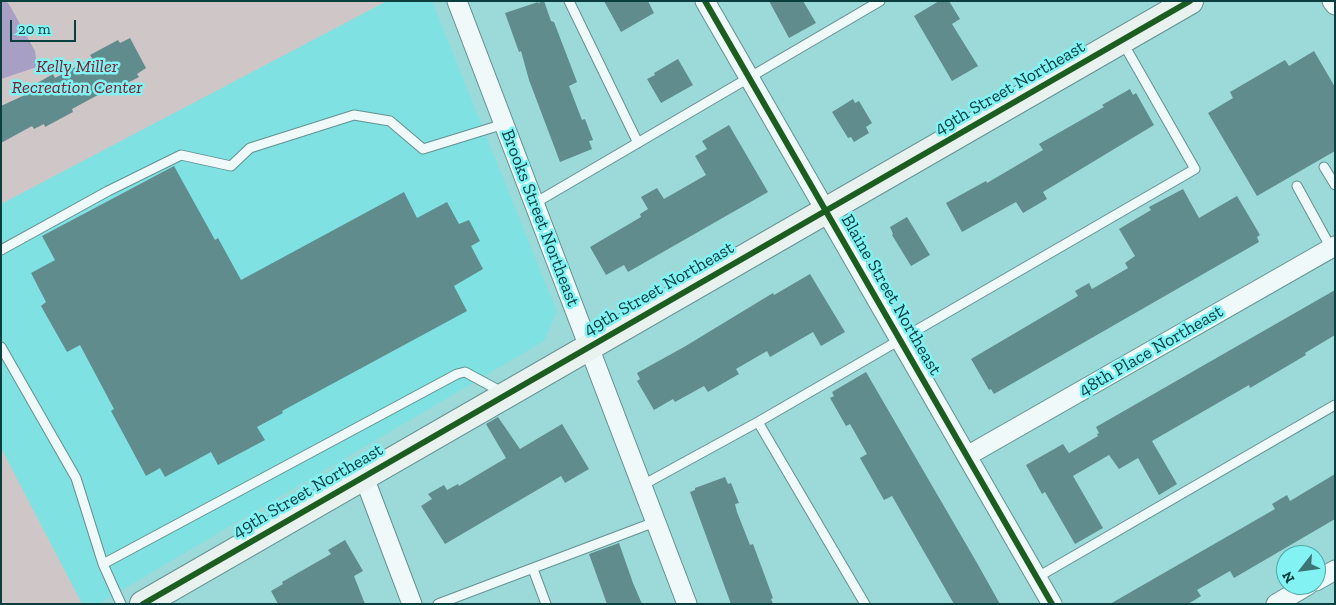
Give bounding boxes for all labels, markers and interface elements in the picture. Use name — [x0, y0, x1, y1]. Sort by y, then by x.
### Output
scale bar — [12, 10, 79, 42]
text: 20 m — [18, 20, 51, 38]
street label: 49th Street Northeast — [931, 36, 1089, 140]
park label: Kelly Miller Recreation Center — [11, 56, 143, 98]
street label: Brooks Street Northeast — [496, 126, 584, 310]
street label: Blaine Street Northeast — [836, 211, 946, 379]
street label: 49th Street Northeast — [580, 237, 738, 341]
street label: 48th Place Northeast — [1075, 301, 1227, 401]
street label: 49th Street Northeast — [229, 439, 387, 543]
north arrow — [1276, 545, 1326, 595]
text: N — [1278, 568, 1298, 586]

